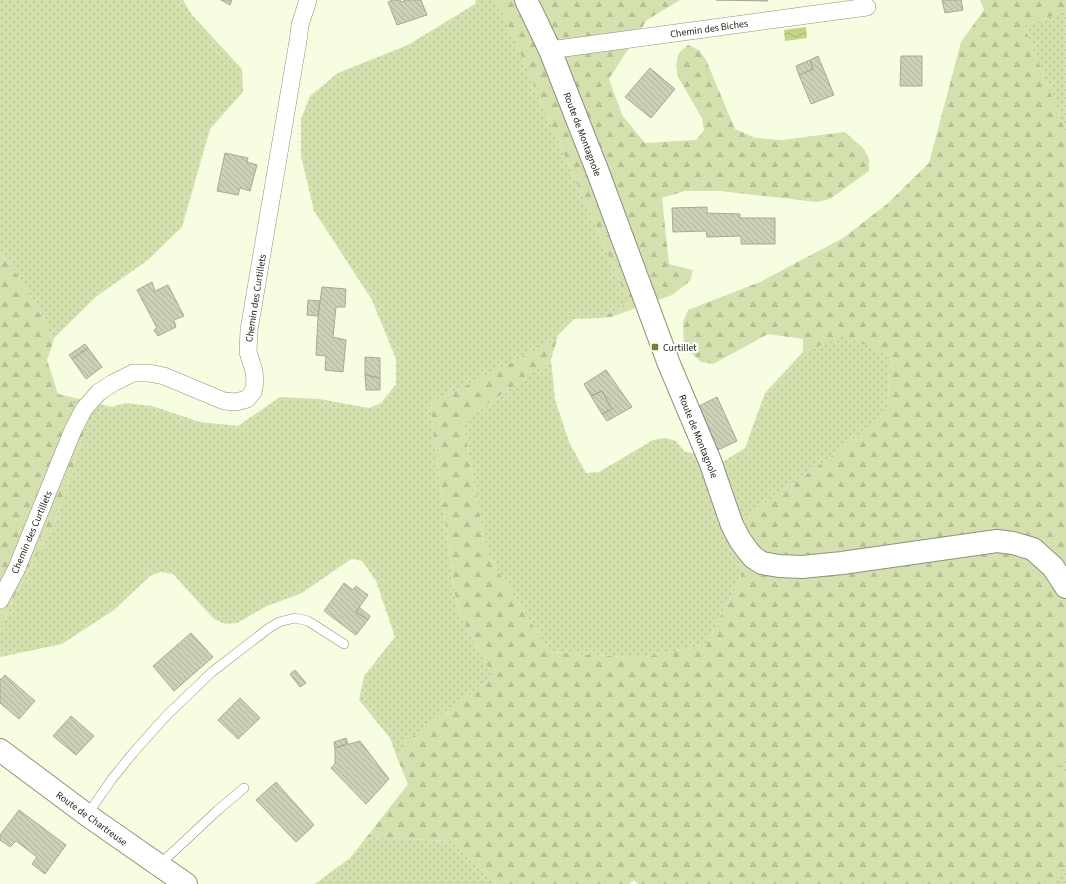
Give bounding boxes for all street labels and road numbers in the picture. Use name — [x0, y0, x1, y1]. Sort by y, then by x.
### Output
street label: Chemin des Biches — [669, 17, 749, 41]
street label: Route de Montagnole — [560, 90, 605, 178]
street label: Chemin des Curtillets — [242, 253, 270, 343]
street label: Route de Montagnole — [675, 392, 721, 480]
street label: Chemin des Curtillets — [8, 489, 56, 576]
street label: Route de Chartreuse — [53, 788, 130, 850]

